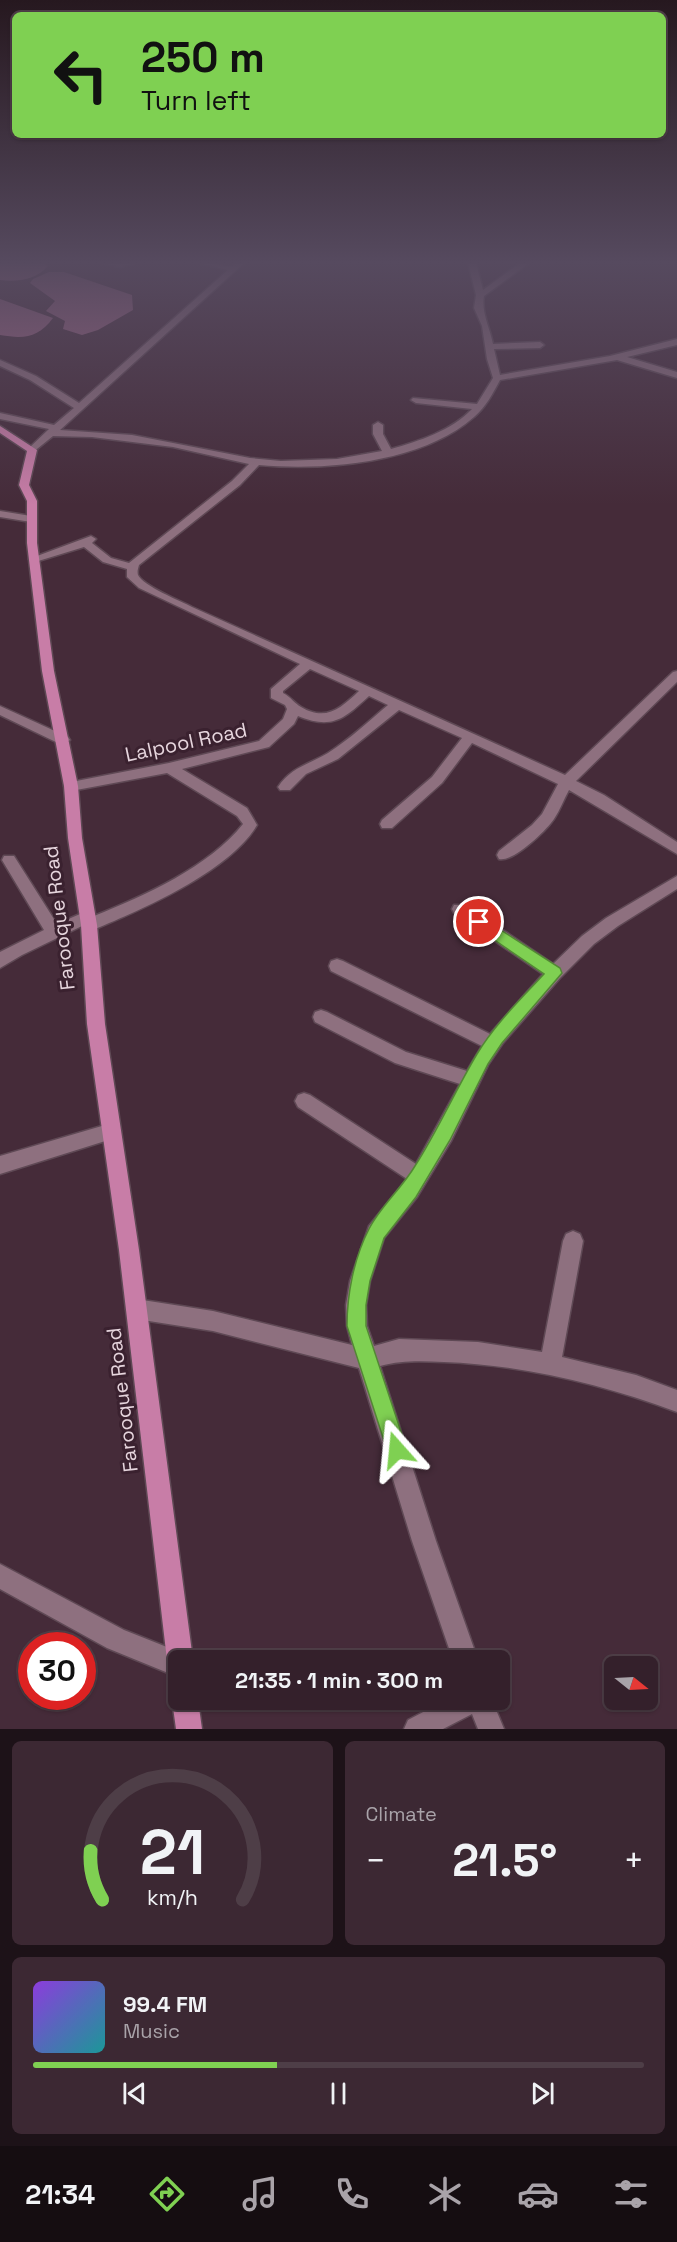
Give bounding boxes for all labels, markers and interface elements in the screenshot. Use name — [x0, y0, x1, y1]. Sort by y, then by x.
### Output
text: 250 m — [141, 31, 265, 84]
icon: left — [42, 36, 120, 114]
text: Turn left — [141, 83, 251, 118]
street label: Lalpool Road — [123, 716, 249, 768]
street label: Farooque Road — [37, 844, 81, 992]
pin — [453, 896, 504, 947]
icon: arrive — [462, 905, 495, 938]
street label: Farooque Road — [100, 1326, 144, 1474]
position arrow — [365, 1418, 429, 1482]
speed limit sign: 30 — [18, 1632, 96, 1710]
north arrow — [604, 1656, 658, 1710]
map controls — [604, 1656, 658, 1710]
text: 21:35 · 1 min · 300 m — [235, 1666, 443, 1694]
text: Climate — [366, 1801, 437, 1827]
text: 21 — [140, 1813, 205, 1892]
text: 21.5° — [452, 1832, 557, 1889]
text: − — [366, 1840, 386, 1882]
text: + — [624, 1840, 644, 1882]
text: km/h — [147, 1884, 198, 1911]
text: 99.4 FM — [123, 1990, 207, 2018]
text: Music — [123, 2018, 180, 2044]
icon: previous — [118, 2077, 151, 2110]
icon: pause — [322, 2077, 355, 2110]
icon: next — [526, 2077, 559, 2110]
icon: directions — [146, 2173, 188, 2215]
icon: music — [239, 2173, 281, 2215]
icon: phone — [331, 2173, 373, 2215]
icon: climate — [424, 2173, 466, 2215]
icon: car — [517, 2173, 559, 2215]
icon: filters — [610, 2173, 652, 2215]
text: 21:34 — [25, 2177, 95, 2212]

